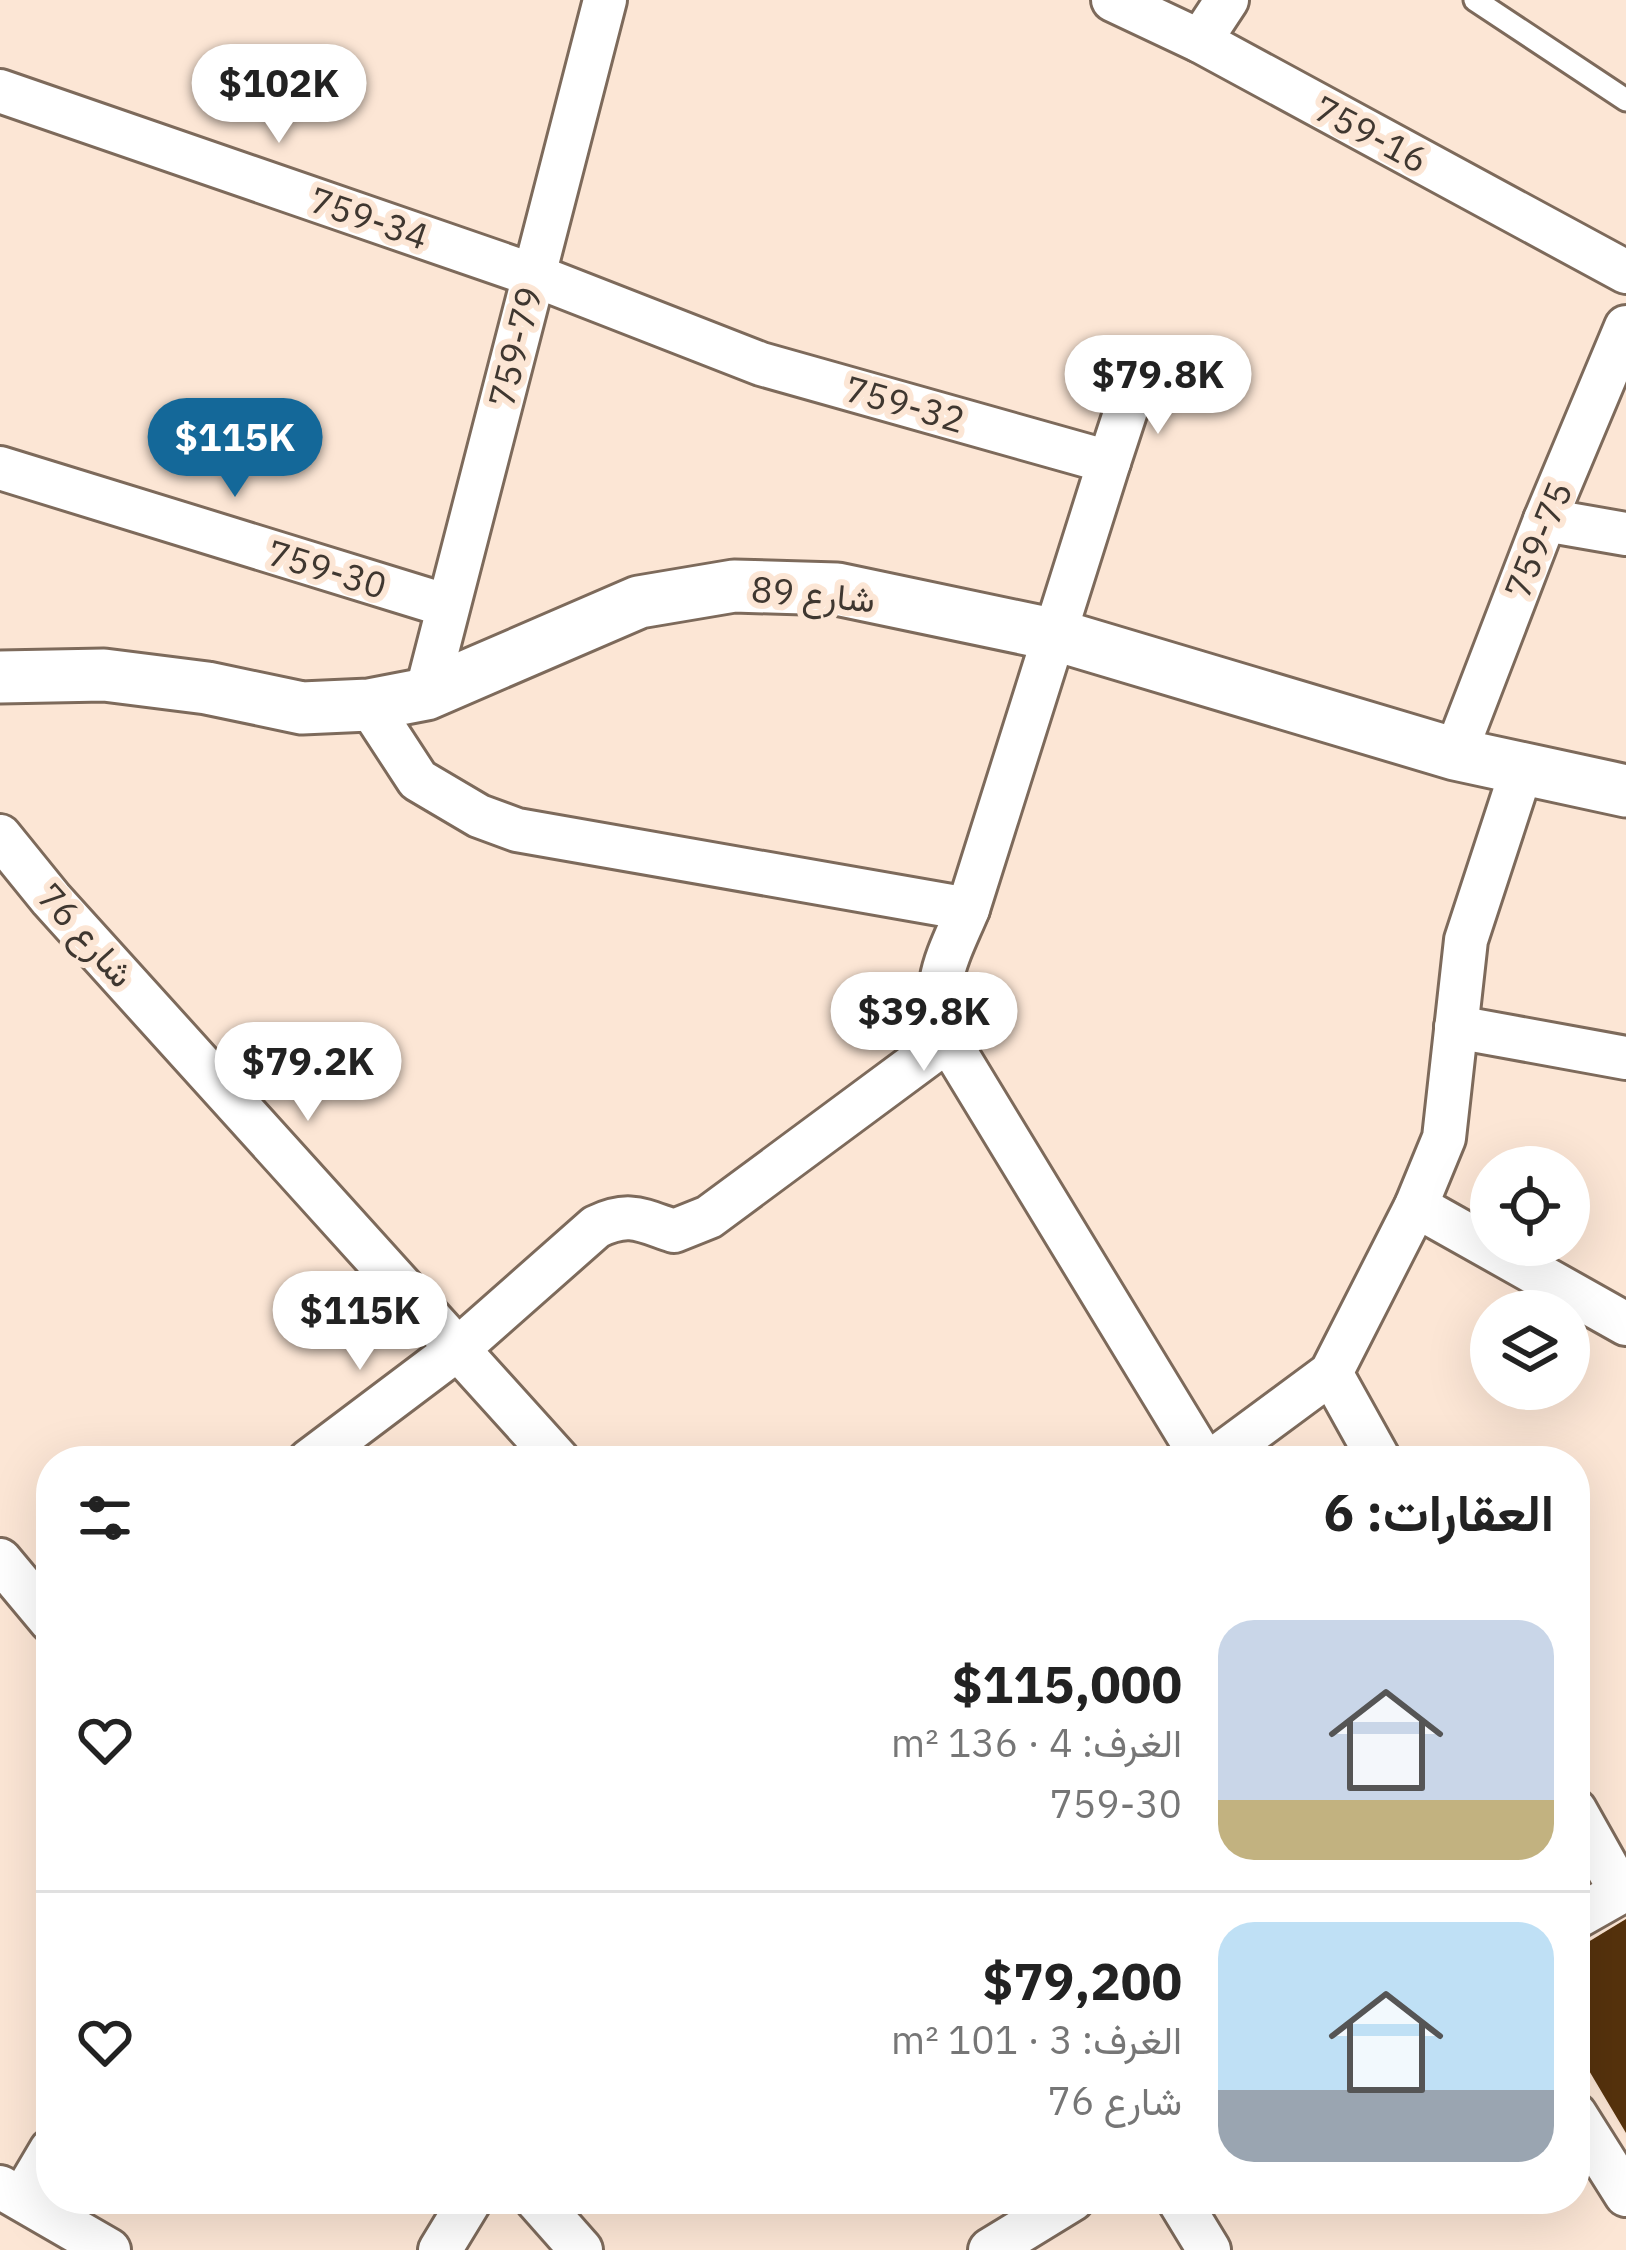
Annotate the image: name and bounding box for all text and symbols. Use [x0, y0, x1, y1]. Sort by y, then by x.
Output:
pin: $102K [195, 44, 363, 146]
text: $102K [219, 57, 339, 108]
street label: 759-16 [1306, 84, 1436, 183]
street label: 759-34 [304, 175, 435, 260]
street label: 759-79 [477, 282, 552, 412]
pin: $79.8K [1060, 335, 1256, 437]
text: $79.8K [1092, 348, 1224, 399]
street label: 759-32 [840, 364, 970, 443]
pin: $115K [151, 398, 319, 500]
text: $115K [175, 411, 295, 462]
street label: 759-75 [1493, 474, 1582, 605]
street label: 759-30 [262, 528, 393, 609]
street label: شارع 89 [749, 565, 877, 624]
street label: شارع 76 [26, 873, 145, 998]
pin: $39.8K [826, 972, 1022, 1074]
text: $39.8K [858, 985, 990, 1036]
pin: $79.2K [210, 1022, 406, 1124]
text: $79.2K [242, 1035, 374, 1086]
map controls [1470, 1146, 1590, 1410]
button: locate [1470, 1146, 1590, 1266]
pin: $115K [276, 1271, 444, 1373]
text: $115K [300, 1284, 420, 1335]
button: layers [1470, 1290, 1590, 1410]
text: العقارات: 6 [1324, 1479, 1554, 1545]
icon: filters [72, 1485, 138, 1551]
text: $115,000 [952, 1651, 1182, 1717]
icon: home [1314, 1668, 1458, 1812]
icon: heart [72, 1707, 138, 1773]
text: الغرف: 4 · 136 m² [891, 1717, 1182, 1768]
text: 759-30 [1049, 1778, 1182, 1829]
text: $79,200 [983, 1948, 1182, 2014]
icon: home [1314, 1970, 1458, 2114]
icon: heart [72, 2009, 138, 2075]
text: الغرف: 3 · 101 m² [891, 2014, 1182, 2065]
text: شارع 76 [1048, 2075, 1182, 2126]

